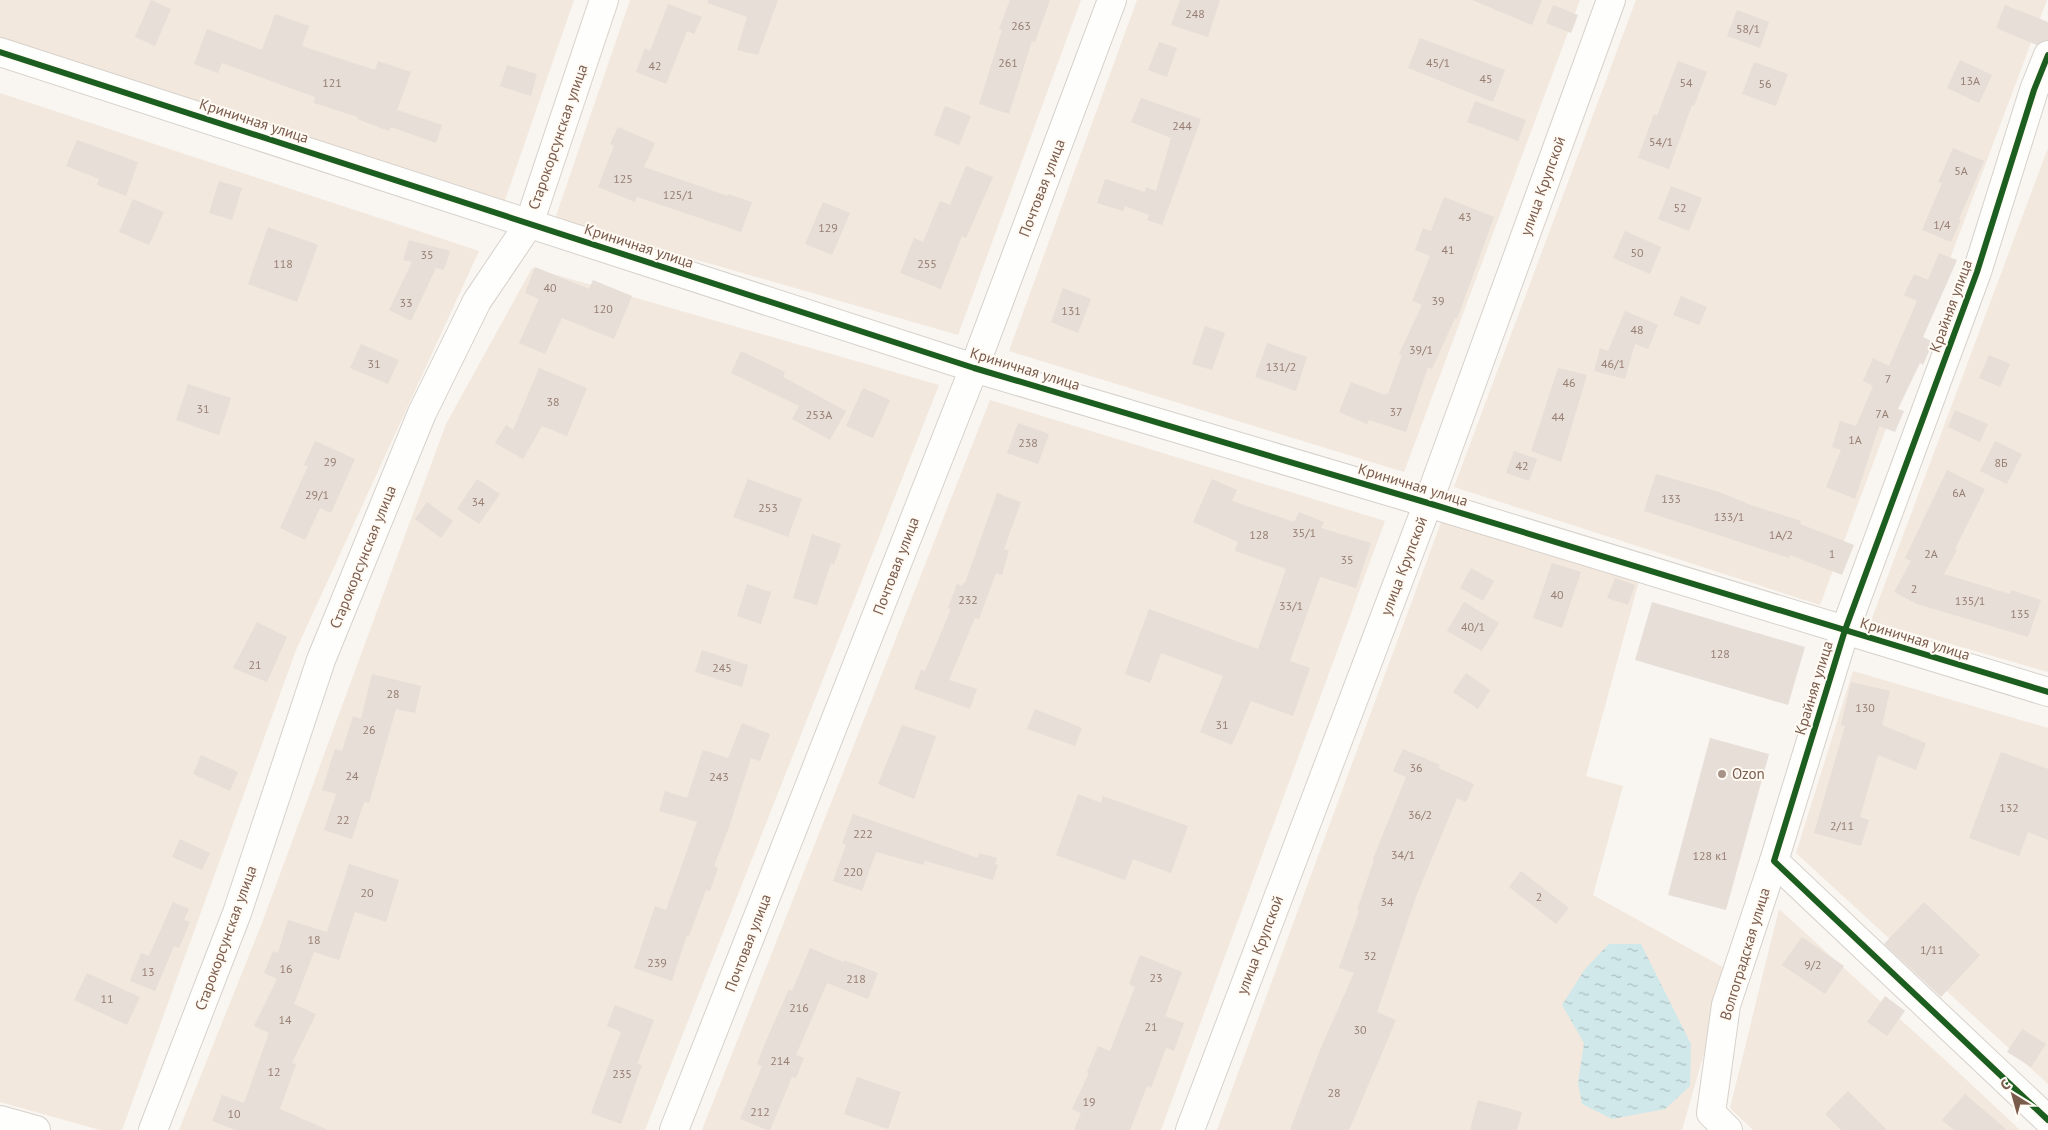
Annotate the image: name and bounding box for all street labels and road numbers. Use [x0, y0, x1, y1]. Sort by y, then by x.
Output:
street label: Старокорсунская улица [524, 62, 591, 212]
street label: Криничная улица [197, 94, 311, 147]
street label: улица Крупской [1516, 134, 1569, 238]
street label: Почтовая улица [1014, 136, 1069, 239]
street label: Криничная улица [582, 219, 696, 272]
street label: Крайняя улица [1925, 257, 1976, 355]
street label: Криничная улица [968, 343, 1082, 394]
street label: Криничная улица [1356, 459, 1470, 510]
street label: Старокорсунская улица [325, 482, 400, 631]
street label: Почтовая улица [868, 514, 923, 617]
street label: улица Крупской [1376, 514, 1431, 618]
street label: Криничная улица [1858, 613, 1972, 664]
street label: Крайняя улица [1790, 638, 1837, 737]
street label: Старокорсунская улица [190, 863, 261, 1013]
street label: Волгоградская улица [1715, 885, 1774, 1022]
street label: Почтовая улица [720, 891, 775, 994]
street label: улица Крупской [1232, 893, 1287, 997]

